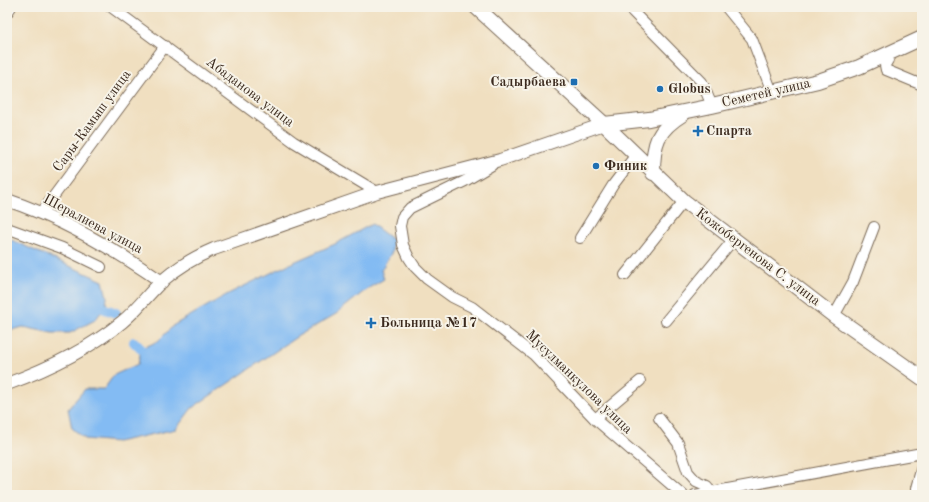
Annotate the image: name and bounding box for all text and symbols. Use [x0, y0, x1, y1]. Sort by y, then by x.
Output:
street label: Абаданова улица [203, 54, 297, 130]
street label: Сары-Камыш улица [50, 67, 134, 174]
place label: Садырбаева [490, 75, 566, 89]
street label: Семетей улица [720, 76, 812, 110]
marker: Садырбаева [569, 77, 579, 87]
place label: Globus [668, 82, 711, 96]
marker: Globus [655, 84, 665, 94]
place label: Спарта [706, 124, 752, 138]
marker: Спарта [693, 126, 703, 136]
place label: Финик [604, 159, 648, 173]
marker: Финик [591, 161, 601, 171]
street label: Шералиева улица [41, 192, 145, 256]
street label: Кожобергенова С. улица [693, 206, 823, 308]
place label: Больница №17 [380, 316, 477, 330]
marker: Больница №17 [365, 317, 377, 329]
street label: Мусулманкулова улица [523, 328, 635, 436]

